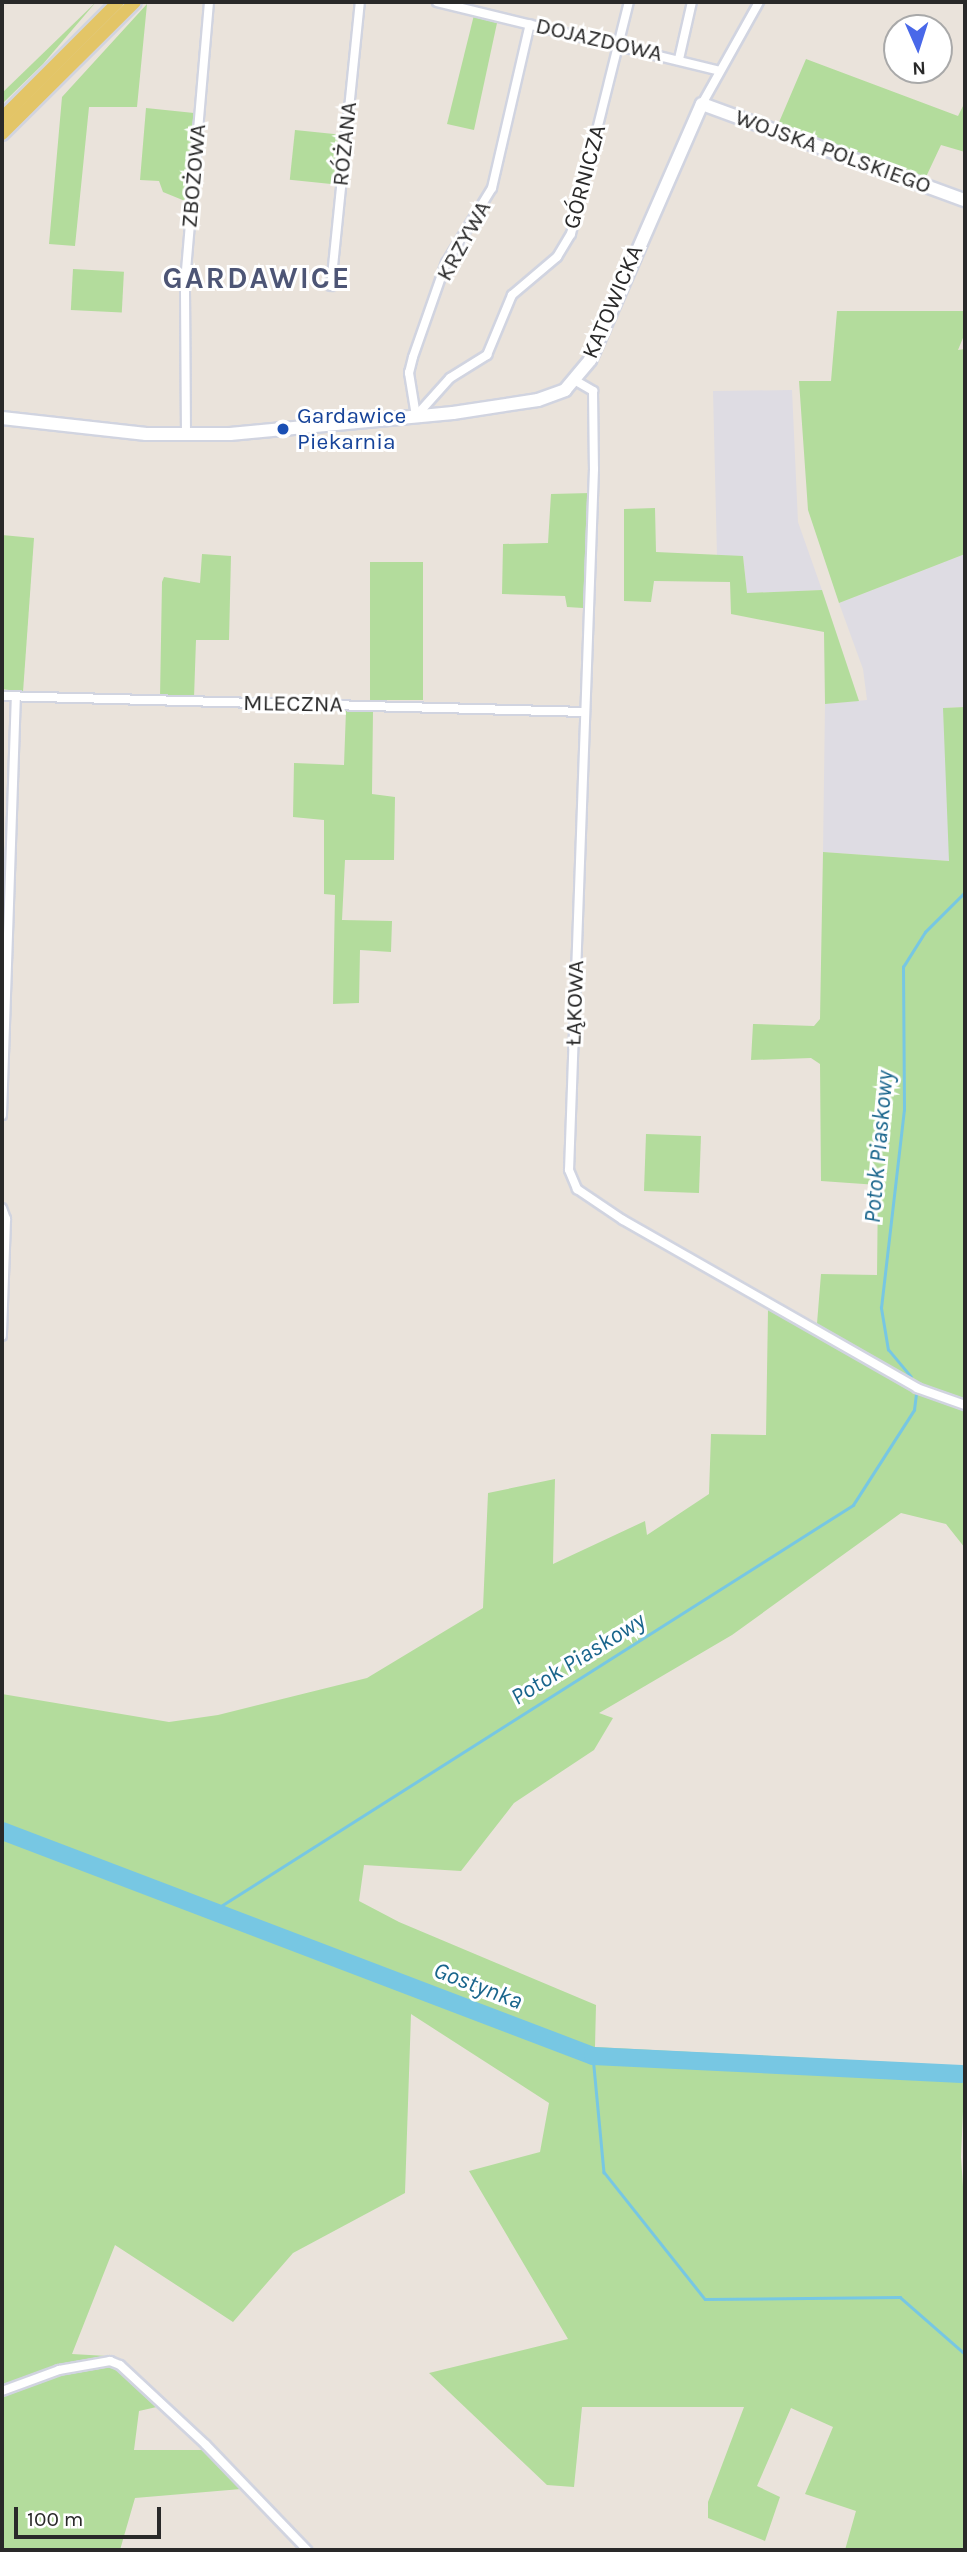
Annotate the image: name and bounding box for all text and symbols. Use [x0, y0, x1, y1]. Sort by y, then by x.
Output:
street label: DOJAZDOWA [533, 12, 665, 68]
north arrow [883, 14, 953, 84]
text: N [912, 57, 926, 79]
street label: RÓŻANA [327, 100, 363, 188]
street label: WOJSKA POLSKIEGO [731, 104, 935, 200]
street label: GÓRNICZA [558, 122, 612, 232]
street label: ZBOŻOWA [176, 123, 212, 229]
street label: KRZYWA [431, 196, 497, 286]
street label: KATOWICKA [577, 241, 649, 363]
district label: GARDAWICE [164, 260, 350, 296]
place label: Gardawice Piekarnia [297, 402, 406, 456]
marker: Gardawice Piekarnia [275, 421, 291, 437]
street label: MLECZNA [243, 689, 343, 719]
street label: ŁĄKOWA [560, 960, 590, 1046]
water label: Potok Piaskowy [858, 1070, 900, 1224]
water label: Potok Piaskowy [506, 1606, 650, 1712]
water label: Gostynka [429, 1956, 527, 2016]
scale bar [18, 2492, 164, 2536]
text: 100 m [27, 2507, 84, 2531]

